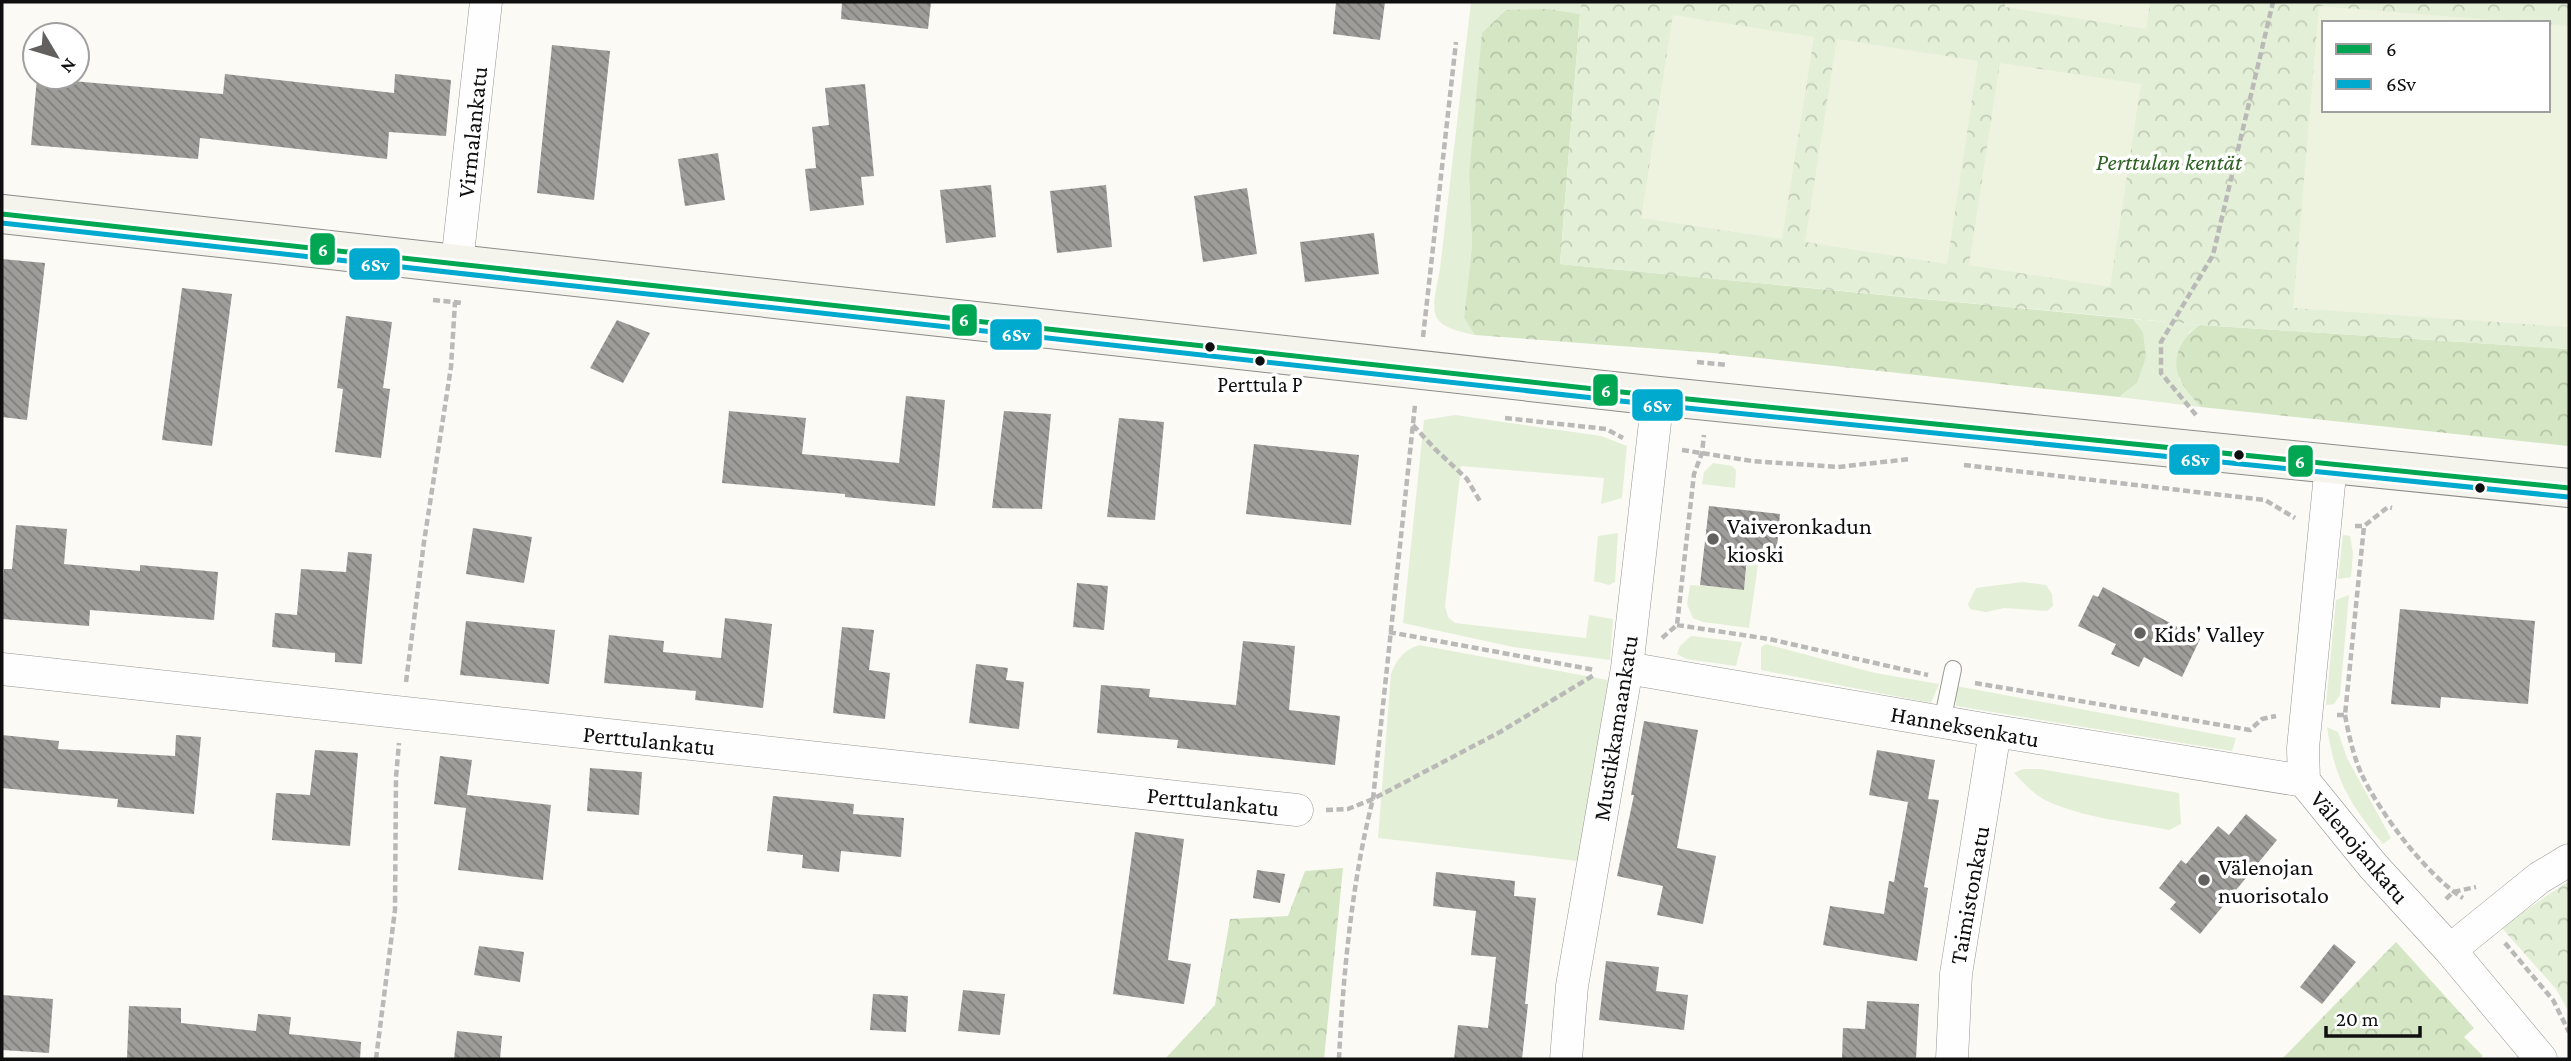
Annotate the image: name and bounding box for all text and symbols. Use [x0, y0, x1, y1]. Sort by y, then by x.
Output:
north arrow [21, 21, 91, 91]
legend [2322, 21, 2550, 112]
text: 6 [2386, 37, 2397, 61]
text: N [57, 55, 81, 78]
street label: Virmalankatu [452, 65, 492, 199]
text: 6Sv [2386, 72, 2416, 96]
park label: Perttulan kentät [2096, 148, 2243, 175]
line badge: 6 [309, 232, 336, 266]
text: 6 [318, 239, 328, 260]
line badge: 6Sv [348, 247, 401, 281]
text: 6Sv [361, 254, 390, 275]
line badge: 6 [951, 303, 978, 337]
text: 6 [959, 309, 969, 330]
line badge: 6Sv [989, 318, 1043, 351]
text: 6Sv [1002, 324, 1031, 345]
unlabelled marker [1203, 340, 1217, 354]
marker: Perttula P [1253, 354, 1267, 368]
place label: Perttula P [1217, 372, 1303, 397]
line badge: 6 [1592, 373, 1619, 407]
text: 6 [1601, 380, 1611, 401]
line badge: 6Sv [1631, 388, 1684, 422]
text: 6Sv [1643, 395, 1672, 416]
line badge: 6Sv [2168, 443, 2221, 476]
line badge: 6 [2287, 444, 2314, 478]
unlabelled marker [2232, 448, 2246, 462]
text: 6Sv [2181, 449, 2210, 470]
text: 6 [2295, 451, 2305, 472]
unlabelled marker [2473, 481, 2487, 495]
place label: Vaiveronkadun kioski [1727, 512, 1872, 567]
marker: Vaiveronkadun kioski [1705, 531, 1721, 547]
place label: Kids' Valley [2154, 620, 2265, 647]
marker: Kids' Valley [2132, 625, 2148, 641]
street label: Mustikkamaankatu [1587, 633, 1643, 823]
street label: Hanneksenkatu [1889, 700, 2042, 752]
street label: Perttulankatu [582, 720, 717, 760]
street label: Perttulankatu [1146, 781, 1281, 821]
street label: Välenojankatu [2305, 785, 2415, 909]
street label: Taimistonkatu [1944, 823, 1995, 966]
place label: Välenojan nuorisotalo [2218, 853, 2329, 908]
marker: Välenojan nuorisotalo [2196, 872, 2212, 888]
scale bar [2326, 995, 2420, 1038]
text: 20 m [2336, 1007, 2379, 1031]

